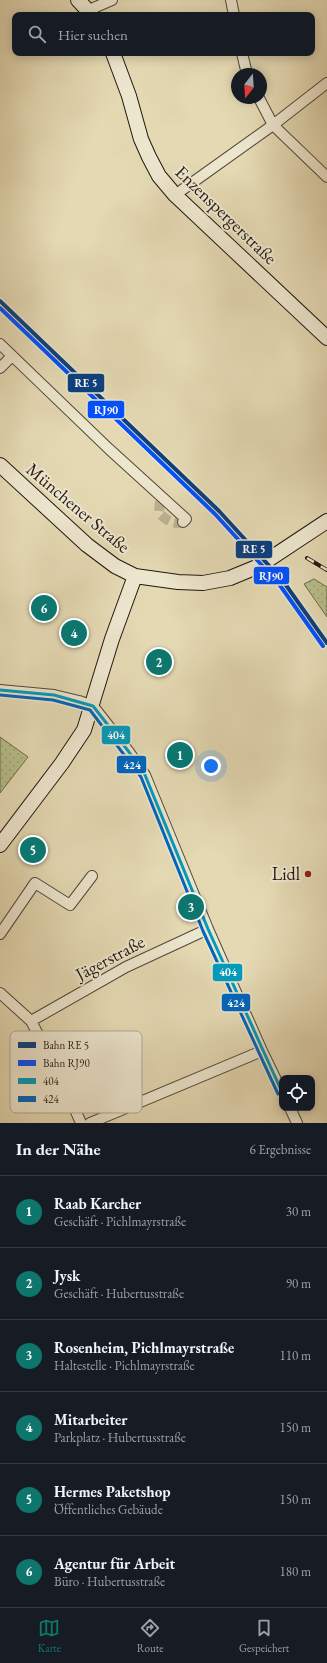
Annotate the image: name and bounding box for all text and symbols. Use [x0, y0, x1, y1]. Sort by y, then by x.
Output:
search box [12, 12, 315, 56]
icon: search [26, 23, 48, 45]
text: Hier suchen [58, 25, 128, 44]
north arrow [231, 68, 267, 104]
street label: Enzenspergerstraße [171, 160, 282, 269]
line badge: RE 5 [67, 373, 105, 393]
text: RE 5 [74, 376, 98, 390]
line badge: RJ90 [87, 400, 125, 419]
text: RJ90 [94, 403, 118, 417]
street label: Münchener Straße [22, 458, 135, 558]
line badge: RE 5 [235, 540, 273, 559]
text: RE 5 [242, 542, 266, 556]
line badge: RJ90 [253, 566, 290, 585]
text: RJ90 [259, 569, 283, 583]
pin: 6 [31, 593, 57, 623]
pin: 4 [61, 618, 87, 648]
pin: 2 [146, 647, 172, 677]
line badge: 404 [101, 725, 131, 745]
text: 404 [107, 728, 125, 742]
pin: 1 [167, 740, 193, 770]
line badge: 424 [116, 755, 147, 774]
your location [201, 756, 221, 776]
text: 424 [123, 758, 141, 772]
pin: 5 [20, 835, 46, 865]
place label: Lidl [272, 862, 300, 885]
marker: Lidl [303, 869, 313, 879]
pin: 3 [178, 892, 204, 922]
street label: Jägerstraße [70, 930, 148, 986]
line badge: 404 [212, 963, 243, 982]
text: 404 [219, 965, 237, 979]
line badge: 424 [221, 993, 251, 1012]
text: 424 [227, 996, 245, 1010]
legend [10, 1031, 142, 1113]
text: Bahn RE 5 [43, 1038, 89, 1052]
text: Bahn RJ90 [43, 1056, 90, 1070]
text: 404 [43, 1074, 60, 1088]
map controls [279, 1075, 315, 1111]
button: locate [279, 1075, 315, 1111]
text: 424 [43, 1092, 60, 1106]
text: In der Nähe [16, 1138, 101, 1160]
text: 6 Ergebnisse [250, 1141, 311, 1158]
text: Raab Karcher [54, 1194, 141, 1213]
text: 1 [26, 1203, 32, 1220]
text: 30 m [286, 1203, 311, 1220]
text: Geschäft · Pichlmayrstraße [54, 1213, 186, 1230]
text: Jysk [54, 1266, 80, 1285]
text: 2 [26, 1275, 32, 1292]
text: 90 m [286, 1275, 311, 1292]
text: Geschäft · Hubertusstraße [54, 1285, 184, 1302]
text: Rosenheim, Pichlmayrstraße [54, 1338, 234, 1357]
text: 3 [26, 1347, 32, 1364]
text: 110 m [280, 1347, 311, 1364]
text: Haltestelle · Pichlmayrstraße [54, 1357, 195, 1374]
text: Mitarbeiter [54, 1410, 128, 1429]
text: 4 [26, 1419, 32, 1436]
text: 150 m [280, 1419, 311, 1436]
text: Parkplatz · Hubertusstraße [54, 1429, 186, 1446]
text: Hermes Paketshop [54, 1482, 170, 1501]
text: 5 [26, 1491, 32, 1508]
text: 150 m [280, 1491, 311, 1508]
text: Öffentliches Gebäude [54, 1501, 163, 1518]
text: Agentur für Arbeit [54, 1554, 175, 1573]
text: 6 [26, 1563, 32, 1580]
text: 180 m [280, 1563, 311, 1580]
text: Büro · Hubertusstraße [54, 1573, 165, 1590]
tab: Karte [38, 1617, 61, 1655]
tab: Route [137, 1617, 164, 1655]
tab: Gespeichert [239, 1617, 289, 1655]

